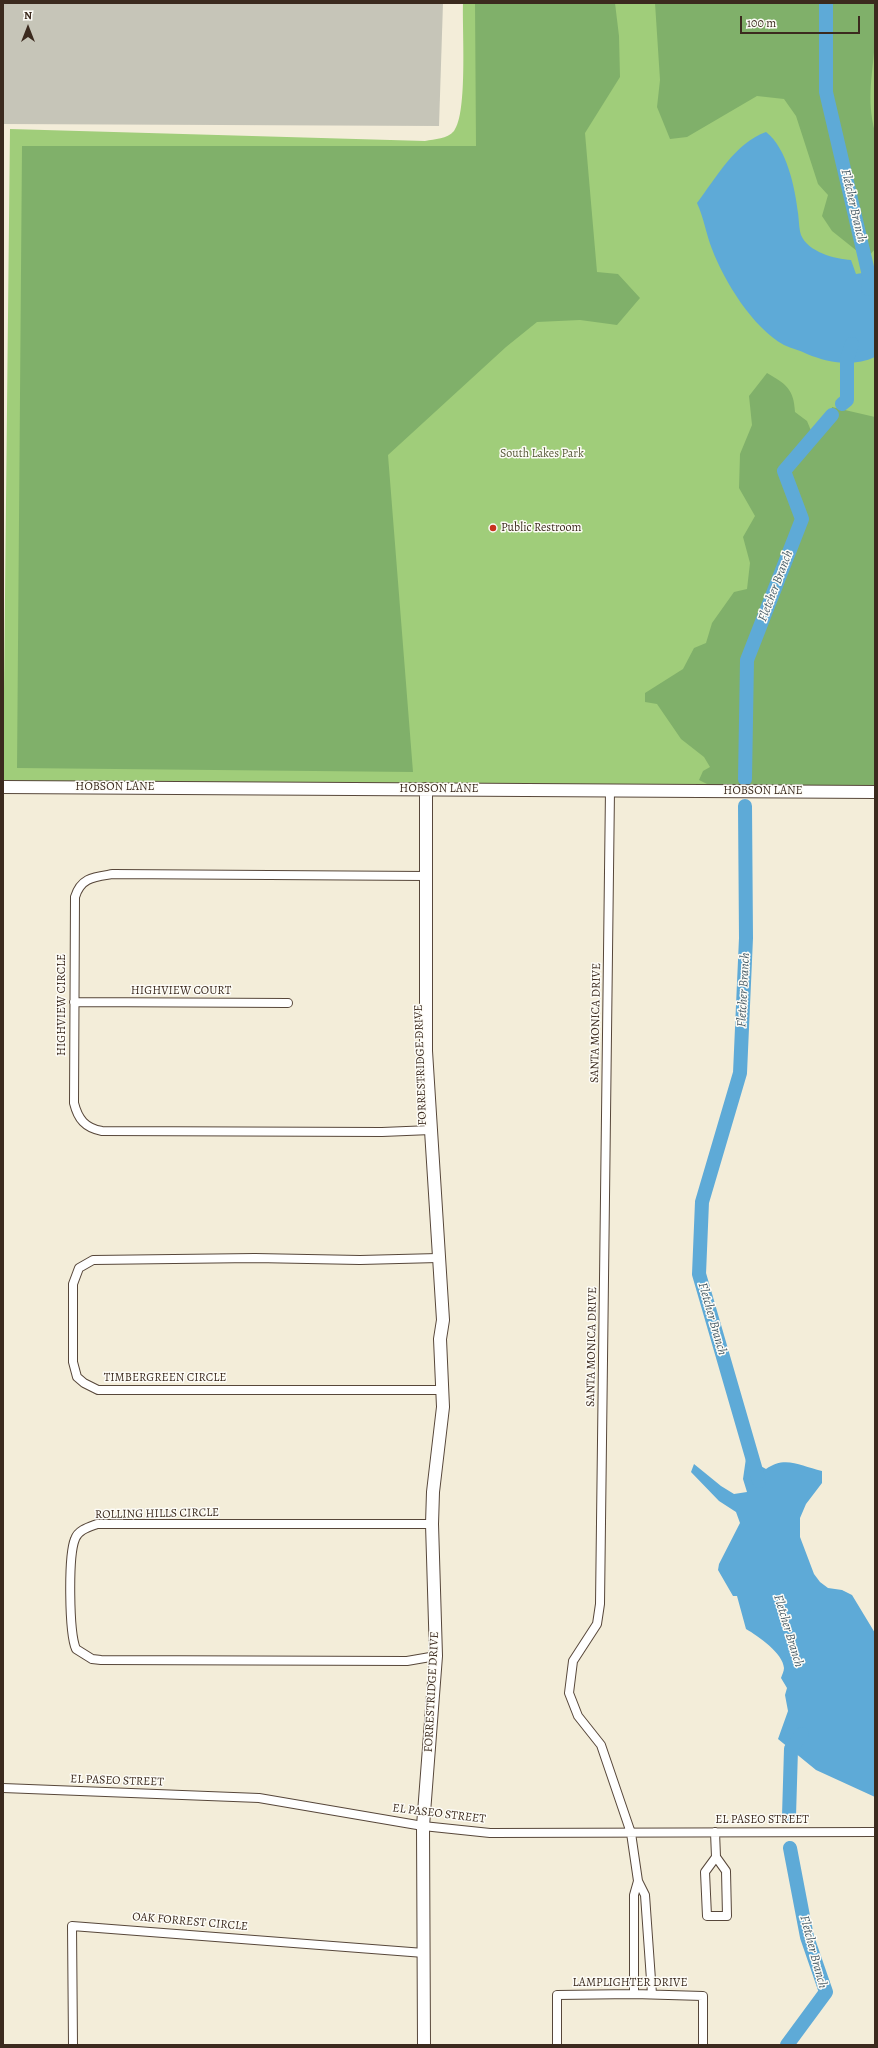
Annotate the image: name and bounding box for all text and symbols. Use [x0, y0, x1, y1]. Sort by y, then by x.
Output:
north arrow [8, 8, 48, 48]
text: N [24, 8, 32, 23]
scale bar [742, 8, 862, 34]
text: 100 m [747, 15, 776, 31]
water label: Fletcher Branch [837, 168, 869, 244]
park label: South Lakes Park [500, 447, 584, 461]
place label: Public Restroom [501, 521, 582, 535]
marker: Public Restroom [488, 523, 498, 533]
water label: Fletcher Branch [755, 548, 797, 624]
street label: HOBSON LANE [75, 780, 155, 794]
street label: HOBSON LANE [399, 782, 479, 796]
street label: HOBSON LANE [723, 784, 803, 798]
water label: Fletcher Branch [734, 952, 754, 1028]
street label: HIGHVIEW CIRCLE [55, 954, 69, 1056]
street label: SANTA MONICA DRIVE [588, 963, 604, 1083]
street label: HIGHVIEW COURT [131, 984, 231, 998]
street label: FORRESTRIDGE DRIVE [412, 1004, 430, 1126]
water label: Fletcher Branch [694, 1281, 730, 1357]
street label: SANTA MONICA DRIVE [584, 1287, 600, 1407]
street label: TIMBERGREEN CIRCLE [104, 1371, 226, 1385]
street label: ROLLING HILLS CIRCLE [95, 1506, 219, 1522]
water label: Fletcher Branch [770, 1593, 806, 1669]
street label: FORRESTRIDGE DRIVE [422, 1631, 442, 1753]
street label: EL PASEO STREET [70, 1772, 164, 1790]
street label: EL PASEO STREET [392, 1801, 486, 1827]
street label: EL PASEO STREET [715, 1813, 809, 1827]
street label: OAK FORREST CIRCLE [132, 1910, 248, 1934]
water label: Fletcher Branch [796, 1914, 830, 1990]
street label: LAMPLIGHTER DRIVE [572, 1976, 688, 1990]

